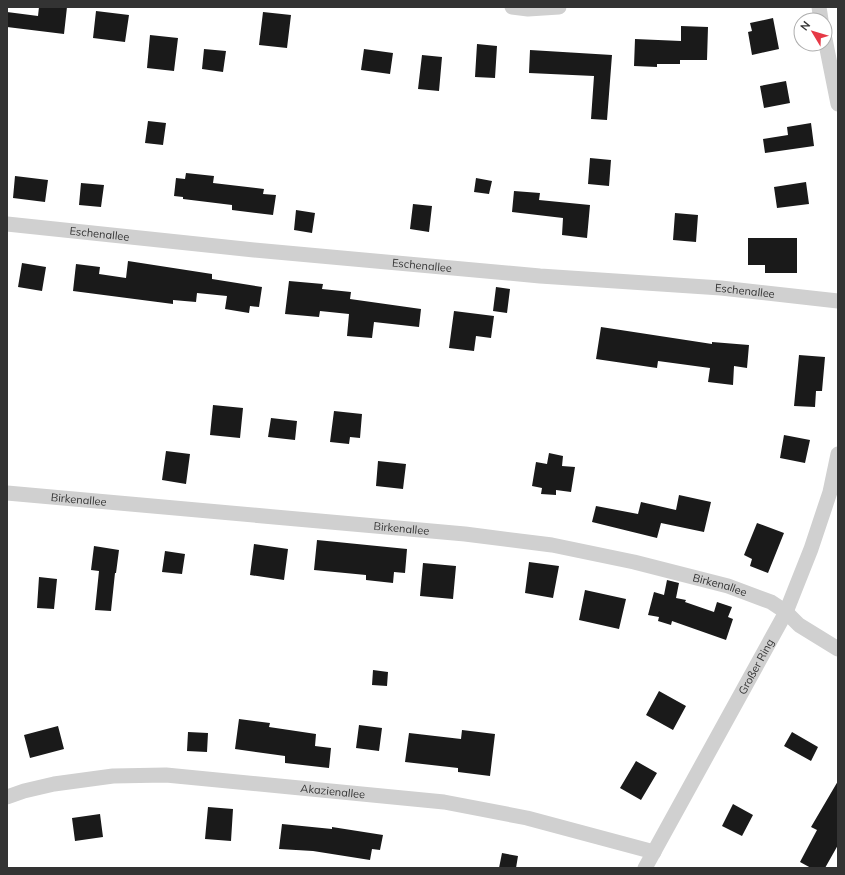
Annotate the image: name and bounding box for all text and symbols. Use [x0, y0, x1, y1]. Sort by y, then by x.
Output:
north arrow [793, 12, 833, 52]
text: N [797, 18, 813, 33]
street label: Eschenallee [69, 224, 130, 244]
street label: Eschenallee [391, 256, 452, 275]
street label: Eschenallee [715, 281, 776, 301]
street label: Birkenallee [50, 490, 107, 509]
street label: Birkenallee [373, 519, 430, 538]
street label: Birkenallee [691, 570, 749, 599]
street label: Großer Ring [735, 636, 777, 697]
street label: Akazienallee [300, 781, 366, 801]

